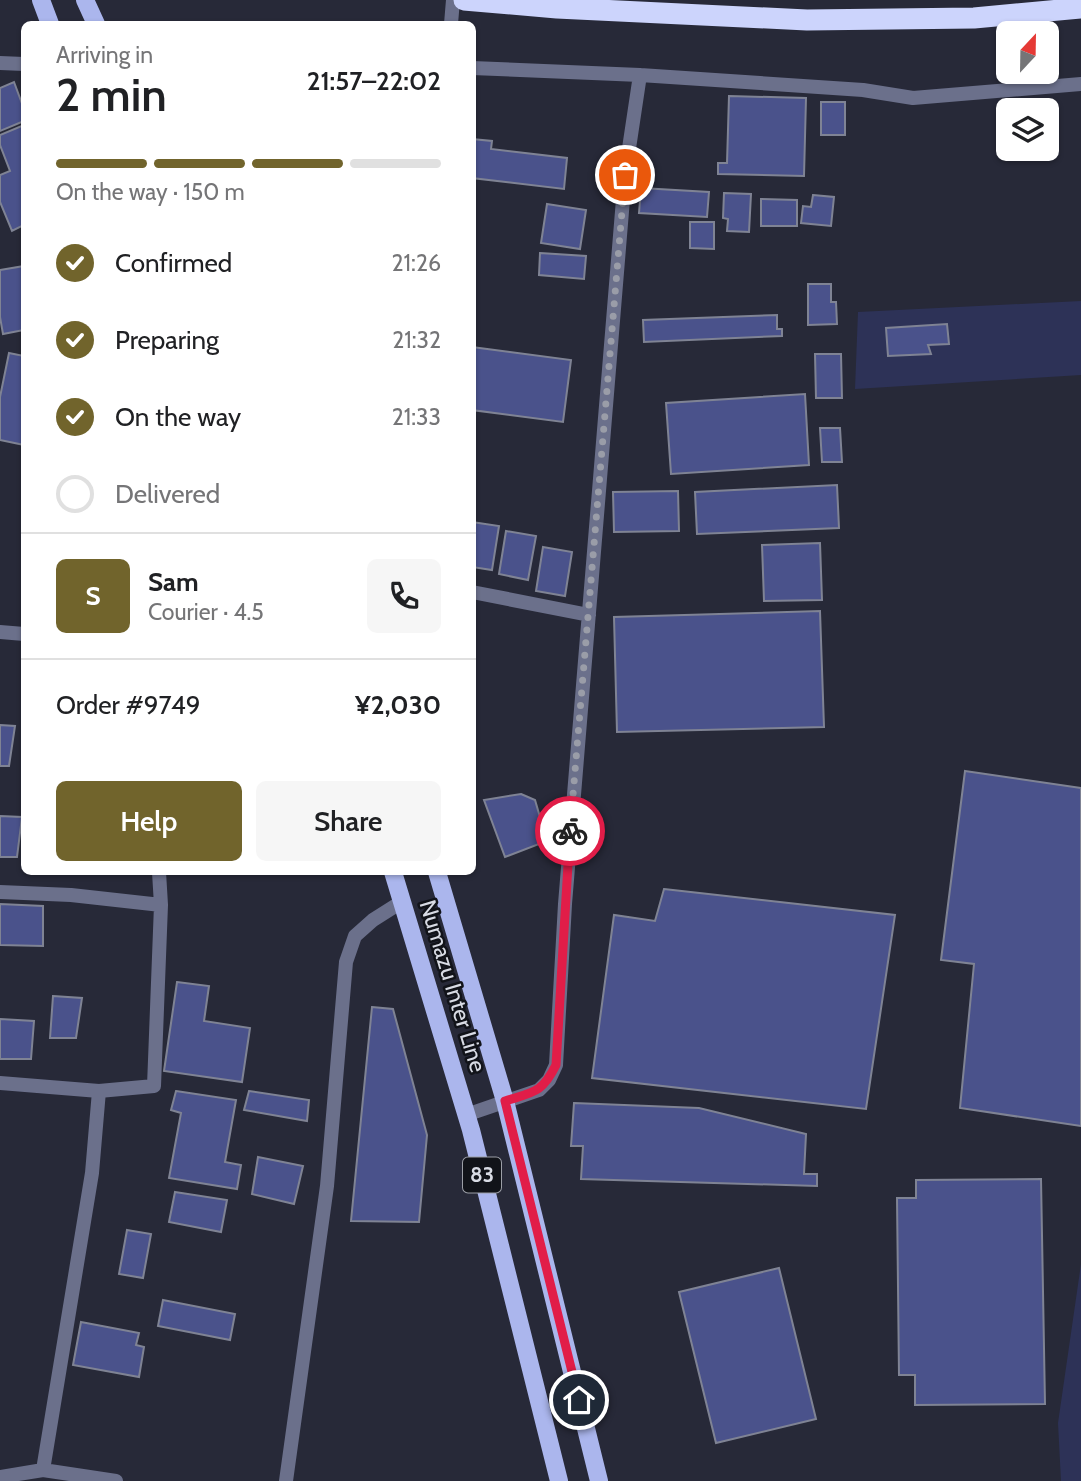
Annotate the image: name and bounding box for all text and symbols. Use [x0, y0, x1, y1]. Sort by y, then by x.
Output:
north arrow [996, 21, 1059, 84]
map controls [996, 21, 1059, 161]
text: Arriving in [56, 41, 153, 69]
text: 21:57–22:02 [307, 65, 441, 97]
text: 2 min [56, 67, 167, 123]
button: layers [996, 98, 1059, 161]
pin [595, 145, 655, 205]
icon: bag [606, 156, 644, 194]
text: On the way · 150 m [56, 178, 245, 206]
icon: check [56, 244, 94, 282]
text: Confirmed [115, 247, 232, 279]
text: 21:26 [392, 249, 441, 277]
icon: check [56, 321, 94, 359]
text: Preparing [115, 324, 219, 356]
text: 21:32 [392, 326, 441, 354]
icon: check [56, 398, 94, 436]
text: On the way [115, 401, 241, 433]
text: 21:33 [392, 403, 441, 431]
text: Delivered [115, 478, 220, 510]
button: phone [367, 559, 441, 633]
text: Sam [148, 566, 199, 598]
text: S [85, 580, 101, 612]
text: Courier · 4.5 [148, 598, 264, 626]
text: Order #9749 [56, 689, 201, 721]
text: ¥2,030 [355, 689, 441, 721]
button: Help [56, 781, 242, 861]
button: Share [256, 781, 441, 861]
courier [535, 796, 605, 866]
icon: bike [551, 812, 589, 850]
street label: Numazu Inter Line [414, 897, 493, 1076]
road number: 83 [463, 1158, 501, 1192]
pin [549, 1370, 609, 1430]
icon: home [560, 1381, 598, 1419]

